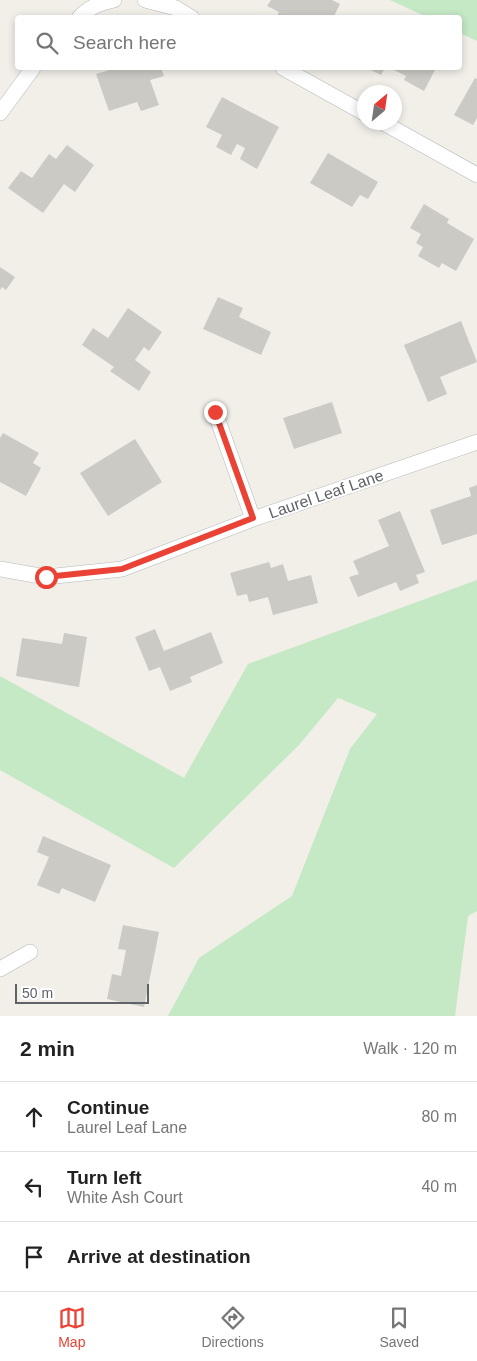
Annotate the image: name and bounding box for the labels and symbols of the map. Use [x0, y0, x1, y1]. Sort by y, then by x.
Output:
north arrow [357, 85, 402, 130]
route end [204, 401, 227, 424]
street label: Laurel Leaf Lane [266, 466, 386, 522]
route start [35, 566, 58, 589]
scale bar [15, 981, 149, 1004]

